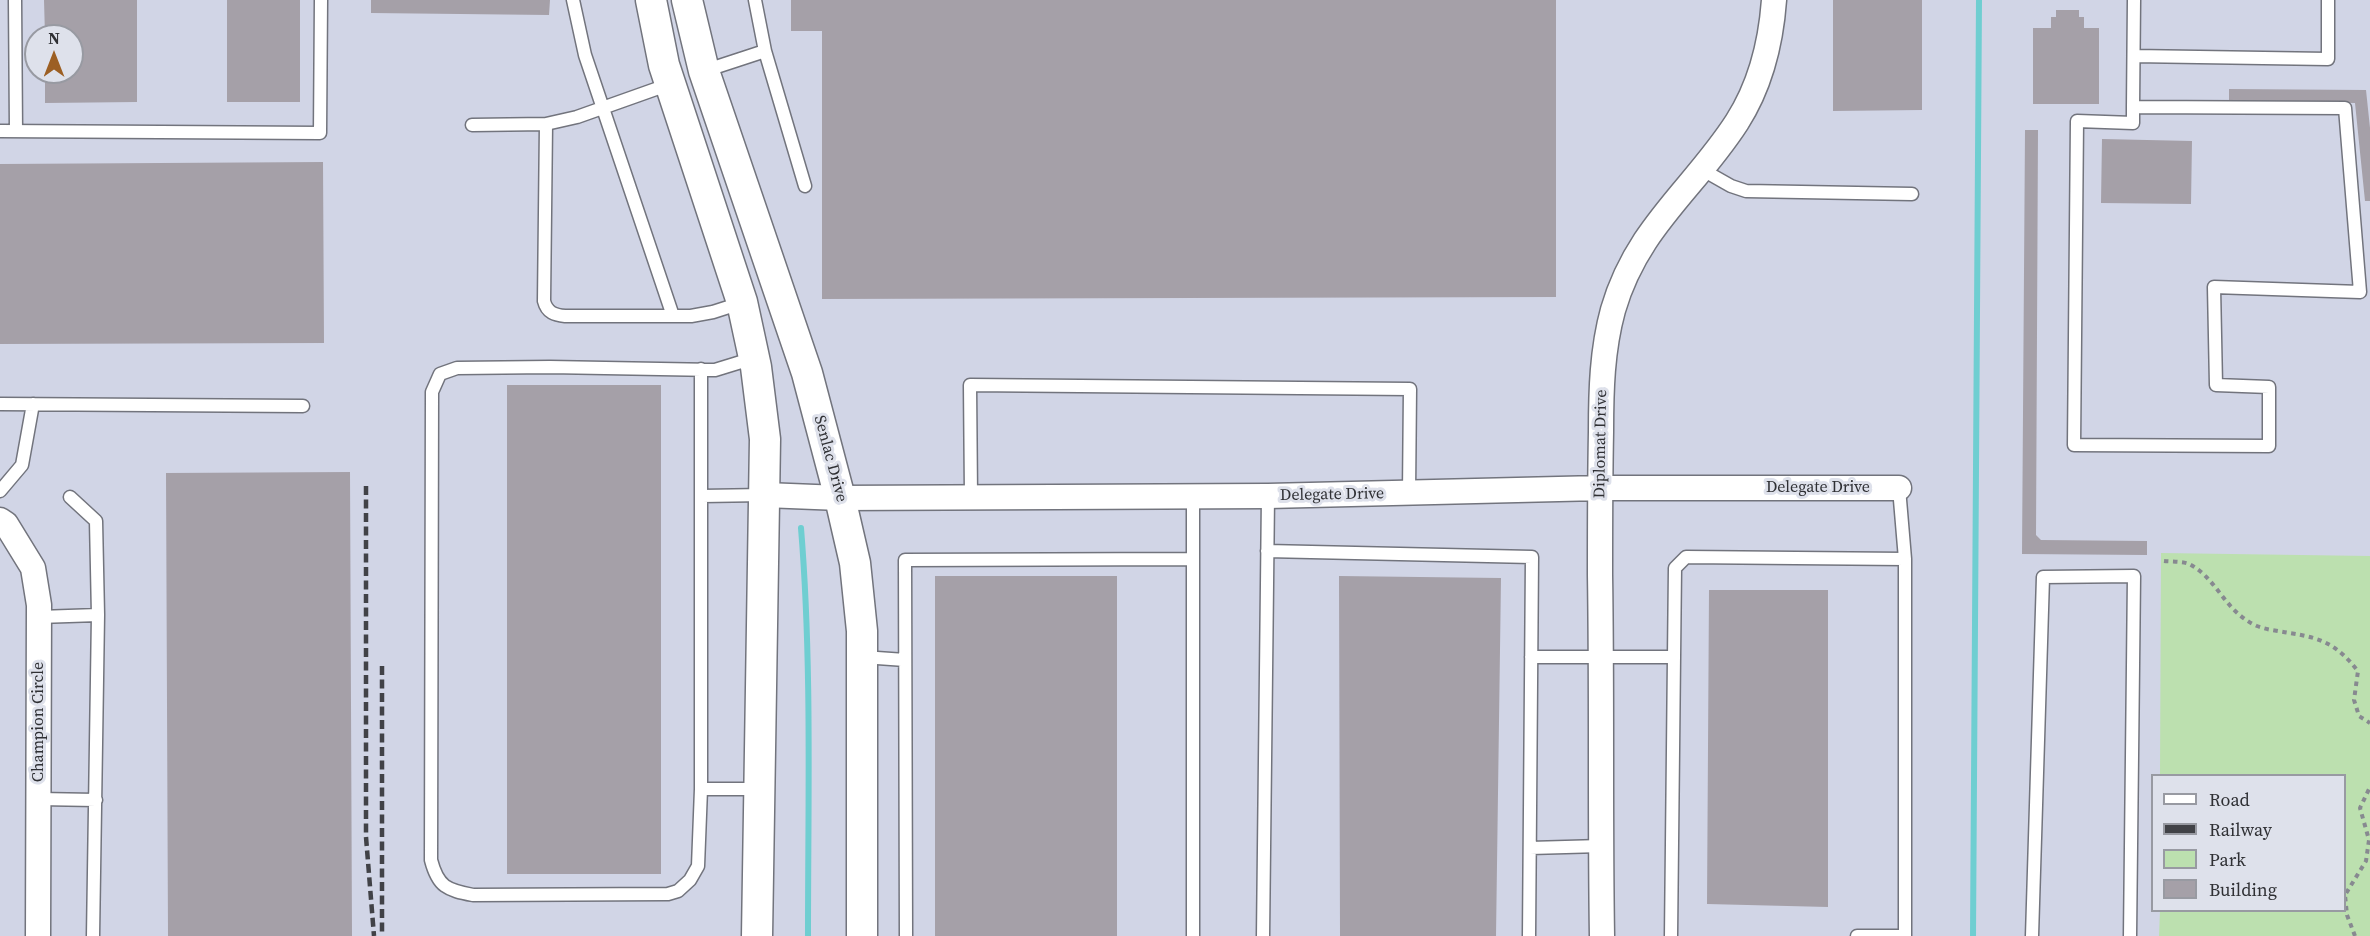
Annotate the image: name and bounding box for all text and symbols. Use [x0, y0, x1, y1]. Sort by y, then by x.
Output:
north arrow [24, 24, 84, 84]
text: N [48, 27, 60, 49]
street label: Diplomat Drive [1590, 389, 1612, 499]
street label: Senlac Drive [809, 414, 851, 504]
street label: Delegate Drive [1766, 478, 1870, 498]
street label: Delegate Drive [1280, 484, 1384, 506]
street label: Champion Circle [29, 662, 49, 782]
legend [2151, 774, 2346, 912]
text: Road [2209, 787, 2250, 812]
text: Railway [2209, 817, 2272, 842]
text: Park [2209, 847, 2246, 872]
text: Building [2209, 877, 2277, 902]

